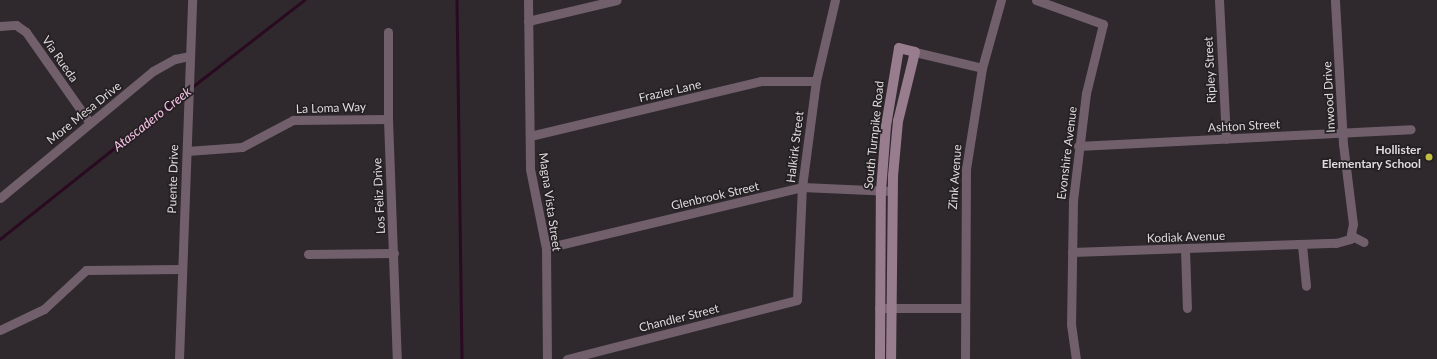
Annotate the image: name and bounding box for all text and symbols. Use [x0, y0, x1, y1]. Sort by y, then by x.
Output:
street label: Via Rueda [39, 33, 81, 85]
street label: Ripley Street [1201, 36, 1219, 104]
street label: Inwood Drive [1320, 61, 1338, 133]
street label: Frazier Lane [637, 77, 703, 105]
street label: More Mesa Drive [44, 79, 124, 147]
street label: South Turnpike Road [861, 80, 887, 190]
water label: Atascadero Creek [110, 84, 194, 154]
street label: La Loma Way [296, 100, 366, 116]
street label: Evonshire Avenue [1054, 105, 1080, 201]
street label: Halkirk Street [783, 110, 807, 184]
street label: Ashton Street [1207, 117, 1281, 135]
place label: Hollister Elementary School [1321, 143, 1421, 171]
street label: Puente Drive [165, 144, 181, 214]
street label: Zink Avenue [946, 144, 964, 210]
street label: Magna Vista Street [536, 151, 564, 253]
marker: Hollister Elementary School [1424, 152, 1434, 162]
street label: Los Feliz Drive [370, 158, 388, 234]
street label: Glenbrook Street [670, 179, 760, 213]
street label: Kodiak Avenue [1146, 228, 1226, 246]
street label: Chandler Street [637, 301, 721, 335]

